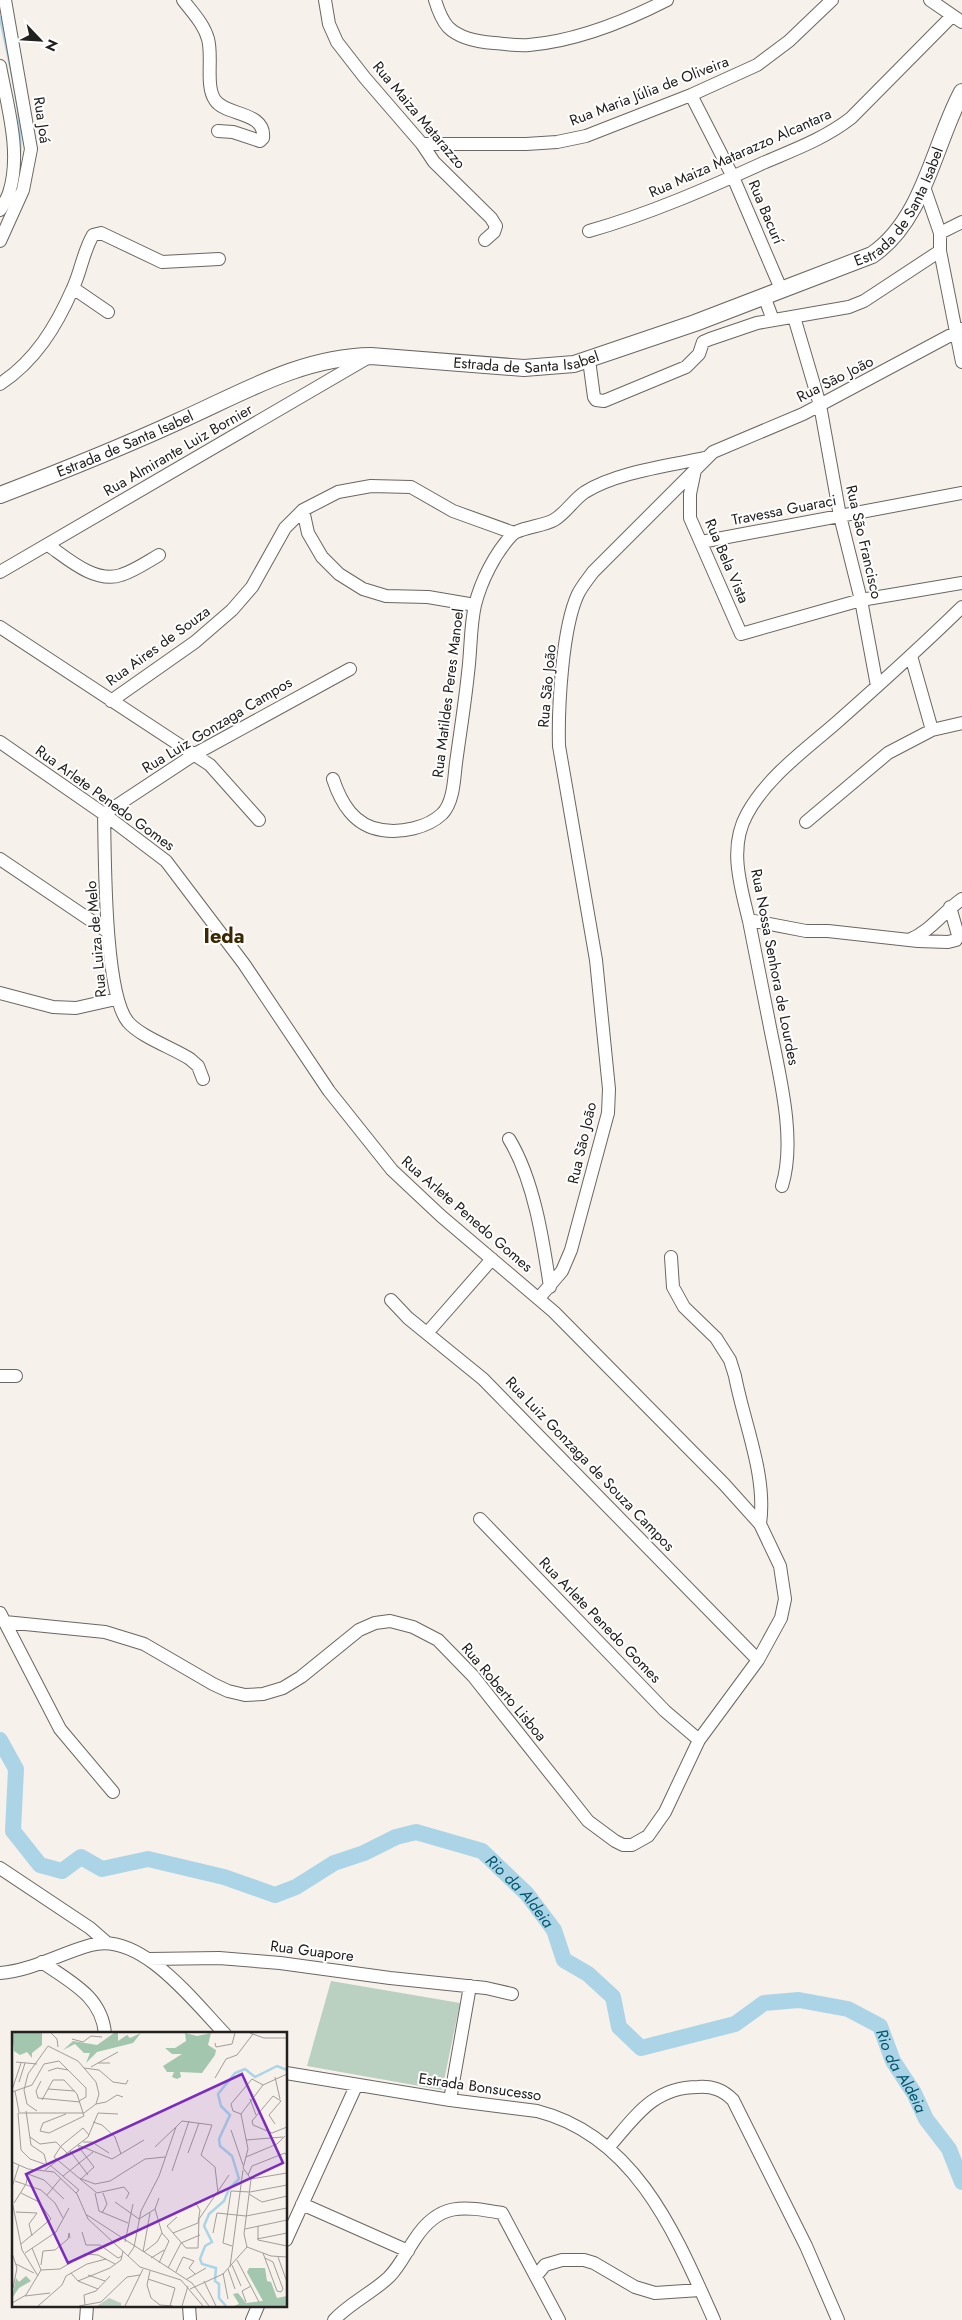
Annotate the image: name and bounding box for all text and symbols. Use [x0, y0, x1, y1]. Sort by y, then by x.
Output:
north arrow [15, 15, 65, 65]
text: N [40, 36, 63, 55]
street label: Rua Maria Júlia de Oliveira [566, 50, 732, 132]
street label: Rua Maiza Matarazzo [367, 56, 471, 174]
street label: Rua Joá [28, 95, 56, 145]
street label: Rua Maiza Matarazzo Alcantara [645, 103, 835, 203]
street label: Estrada de Santa Isabel [851, 144, 949, 272]
street label: Rua Bacurí [743, 177, 790, 248]
street label: Estrada de Santa Isabel [452, 345, 602, 379]
street label: Rua São João [793, 350, 877, 408]
street label: Rua Almirante Luiz Bornier [99, 398, 257, 502]
street label: Estrada de Santa Isabel [53, 405, 197, 483]
street label: Rua São Francisco [840, 483, 888, 601]
street label: Travessa Guaraci [730, 489, 838, 531]
street label: Rua Bela Vista [699, 515, 755, 607]
street label: Rua Aires de Souza [101, 601, 215, 691]
street label: Rua Matildes Peres Manoel [427, 607, 469, 779]
street label: Rua São João [532, 643, 562, 729]
street label: Rua Luiz Gonzaga Campos [138, 671, 296, 779]
street label: Rua Arlete Penedo Gomes [31, 740, 179, 856]
street label: Rua Nossa Senhora de Lourdes [745, 867, 805, 1067]
street label: Rua Luiza de Melo [80, 880, 112, 998]
district label: Ieda [204, 922, 244, 951]
street label: Rua São João [562, 1100, 602, 1186]
street label: Rua Arlete Penedo Gomes [397, 1151, 537, 1277]
street label: Rua Luiz Gonzaga de Souza Campos [500, 1372, 680, 1556]
street label: Rua Arlete Penedo Gomes [534, 1552, 666, 1688]
street label: Rua Roberto Lisboa [456, 1638, 552, 1746]
water label: Rio da Aldeia [480, 1849, 559, 1933]
street label: Rua Guapore [269, 1935, 355, 1967]
water label: Rio da Aldeia [870, 2026, 933, 2117]
inset map [12, 2032, 288, 2308]
street label: Estrada Bonsucesso [417, 2067, 543, 2107]

